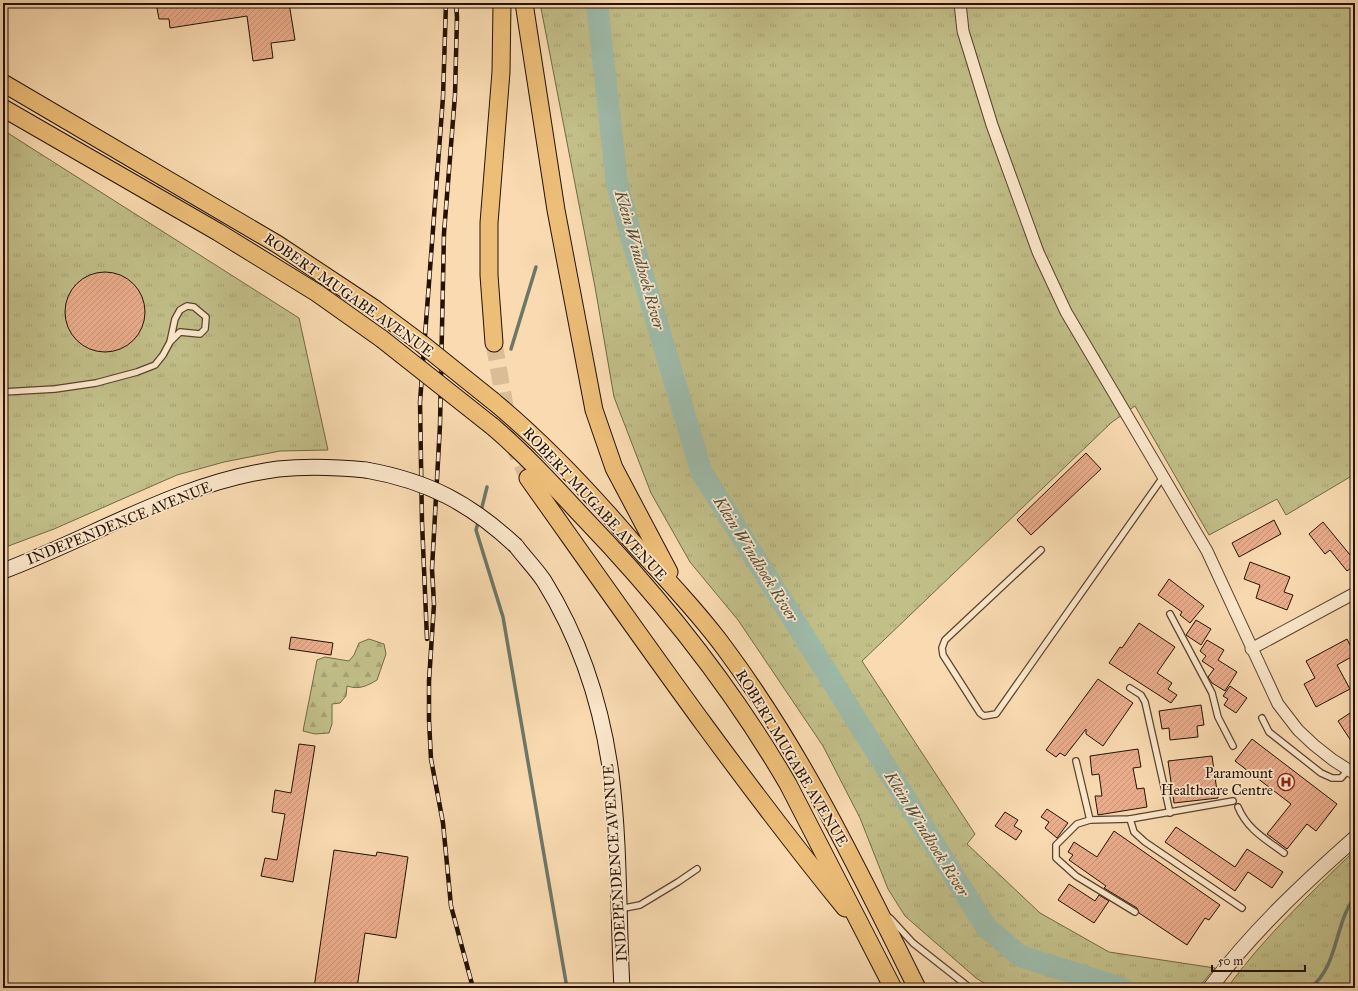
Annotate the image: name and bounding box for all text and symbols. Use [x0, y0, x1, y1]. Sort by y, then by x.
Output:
water label: Klein Windhoek River [611, 187, 669, 333]
street label: ROBERT MUGABE AVENUE [261, 229, 438, 361]
street label: ROBERT MUGABE AVENUE [519, 424, 671, 585]
street label: INDEPENDENCE AVENUE [24, 477, 214, 568]
water label: Klein Windhoek River [709, 492, 803, 626]
street label: ROBERT MUGABE AVENUE [732, 666, 852, 850]
street label: INDEPENDENCE AVENUE [599, 763, 631, 963]
place label: Paramount Healthcare Centre [1161, 764, 1274, 799]
water label: Klein Windhoek River [880, 767, 974, 901]
hospital icon: Paramount Healthcare Centre [1276, 772, 1296, 792]
scale bar [1212, 947, 1305, 973]
text: 50 m [1218, 954, 1243, 968]

